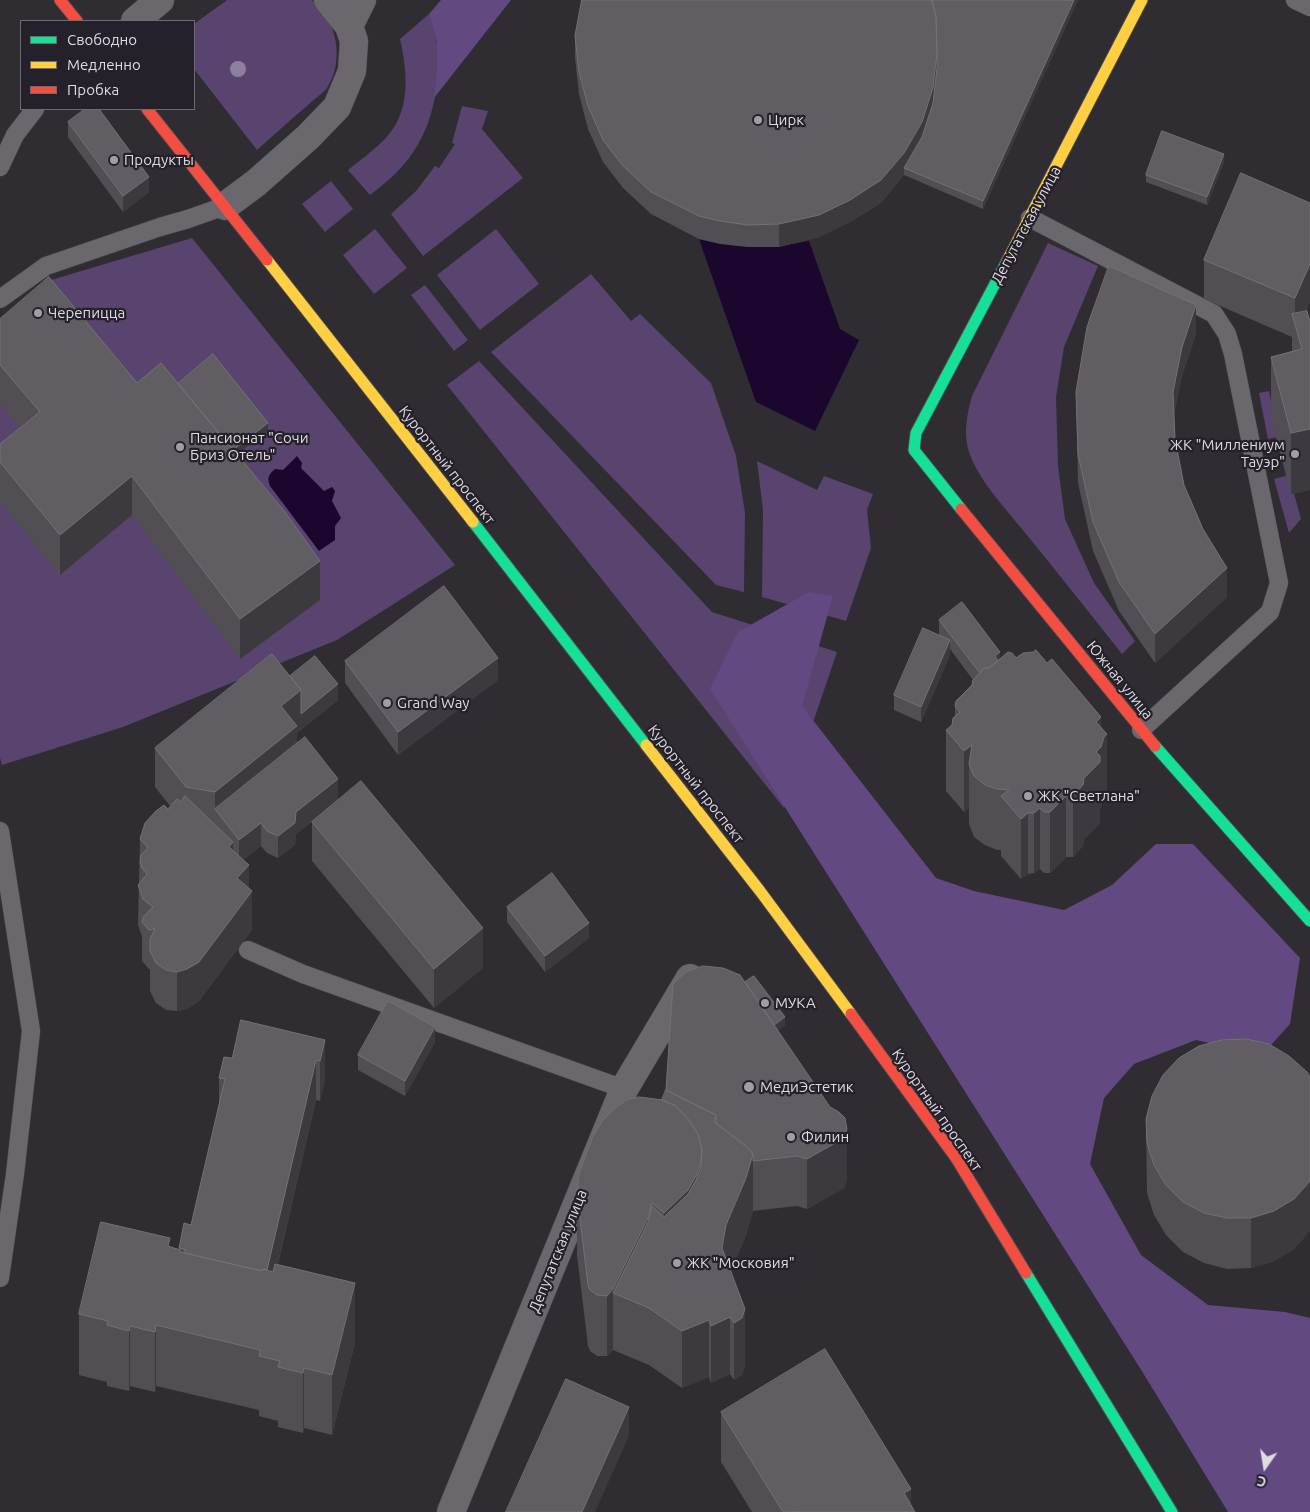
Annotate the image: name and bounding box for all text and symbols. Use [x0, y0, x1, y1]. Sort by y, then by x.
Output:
legend [20, 20, 195, 110]
text: Свободно [67, 31, 137, 48]
text: Медленно [67, 56, 141, 73]
text: Пробка [67, 81, 119, 98]
place label: Цирк [768, 111, 804, 129]
marker: Цирк [752, 114, 764, 126]
place label: Продукты [124, 151, 194, 169]
marker: Продукты [108, 154, 120, 166]
street label: Депутатская улица [987, 163, 1065, 287]
place label: Черепицца [48, 304, 125, 322]
marker: Черепицца [32, 307, 44, 319]
street label: Курортный проспект [395, 402, 499, 528]
place label: Пансионат "Сочи Бриз Отель" [190, 429, 309, 464]
place label: ЖК "Миллениум Тауэр" [1170, 436, 1285, 471]
marker: Пансионат "Сочи Бриз Отель" [174, 441, 186, 453]
marker: ЖК "Миллениум Тауэр" [1289, 448, 1301, 460]
street label: Южная улица [1083, 637, 1157, 723]
place label: Grand Way [397, 694, 470, 712]
marker: Grand Way [381, 697, 393, 709]
street label: Курортный проспект [644, 721, 748, 847]
place label: ЖК "Светлана" [1038, 787, 1140, 805]
marker: ЖК "Светлана" [1022, 790, 1034, 802]
place label: МУКА [775, 994, 816, 1012]
marker: МУКА [759, 997, 771, 1009]
street label: Курортный проспект [888, 1045, 986, 1175]
place label: МедиЭстетик [760, 1078, 854, 1096]
marker: МедиЭстетик [742, 1080, 756, 1094]
place label: Филин [801, 1128, 849, 1146]
marker: Филин [785, 1131, 797, 1143]
street label: Депутатская улица [525, 1187, 591, 1315]
place label: ЖК "Московия" [687, 1254, 795, 1272]
marker: ЖК "Московия" [671, 1257, 683, 1269]
north arrow [1240, 1442, 1290, 1492]
text: С [1255, 1473, 1268, 1490]

